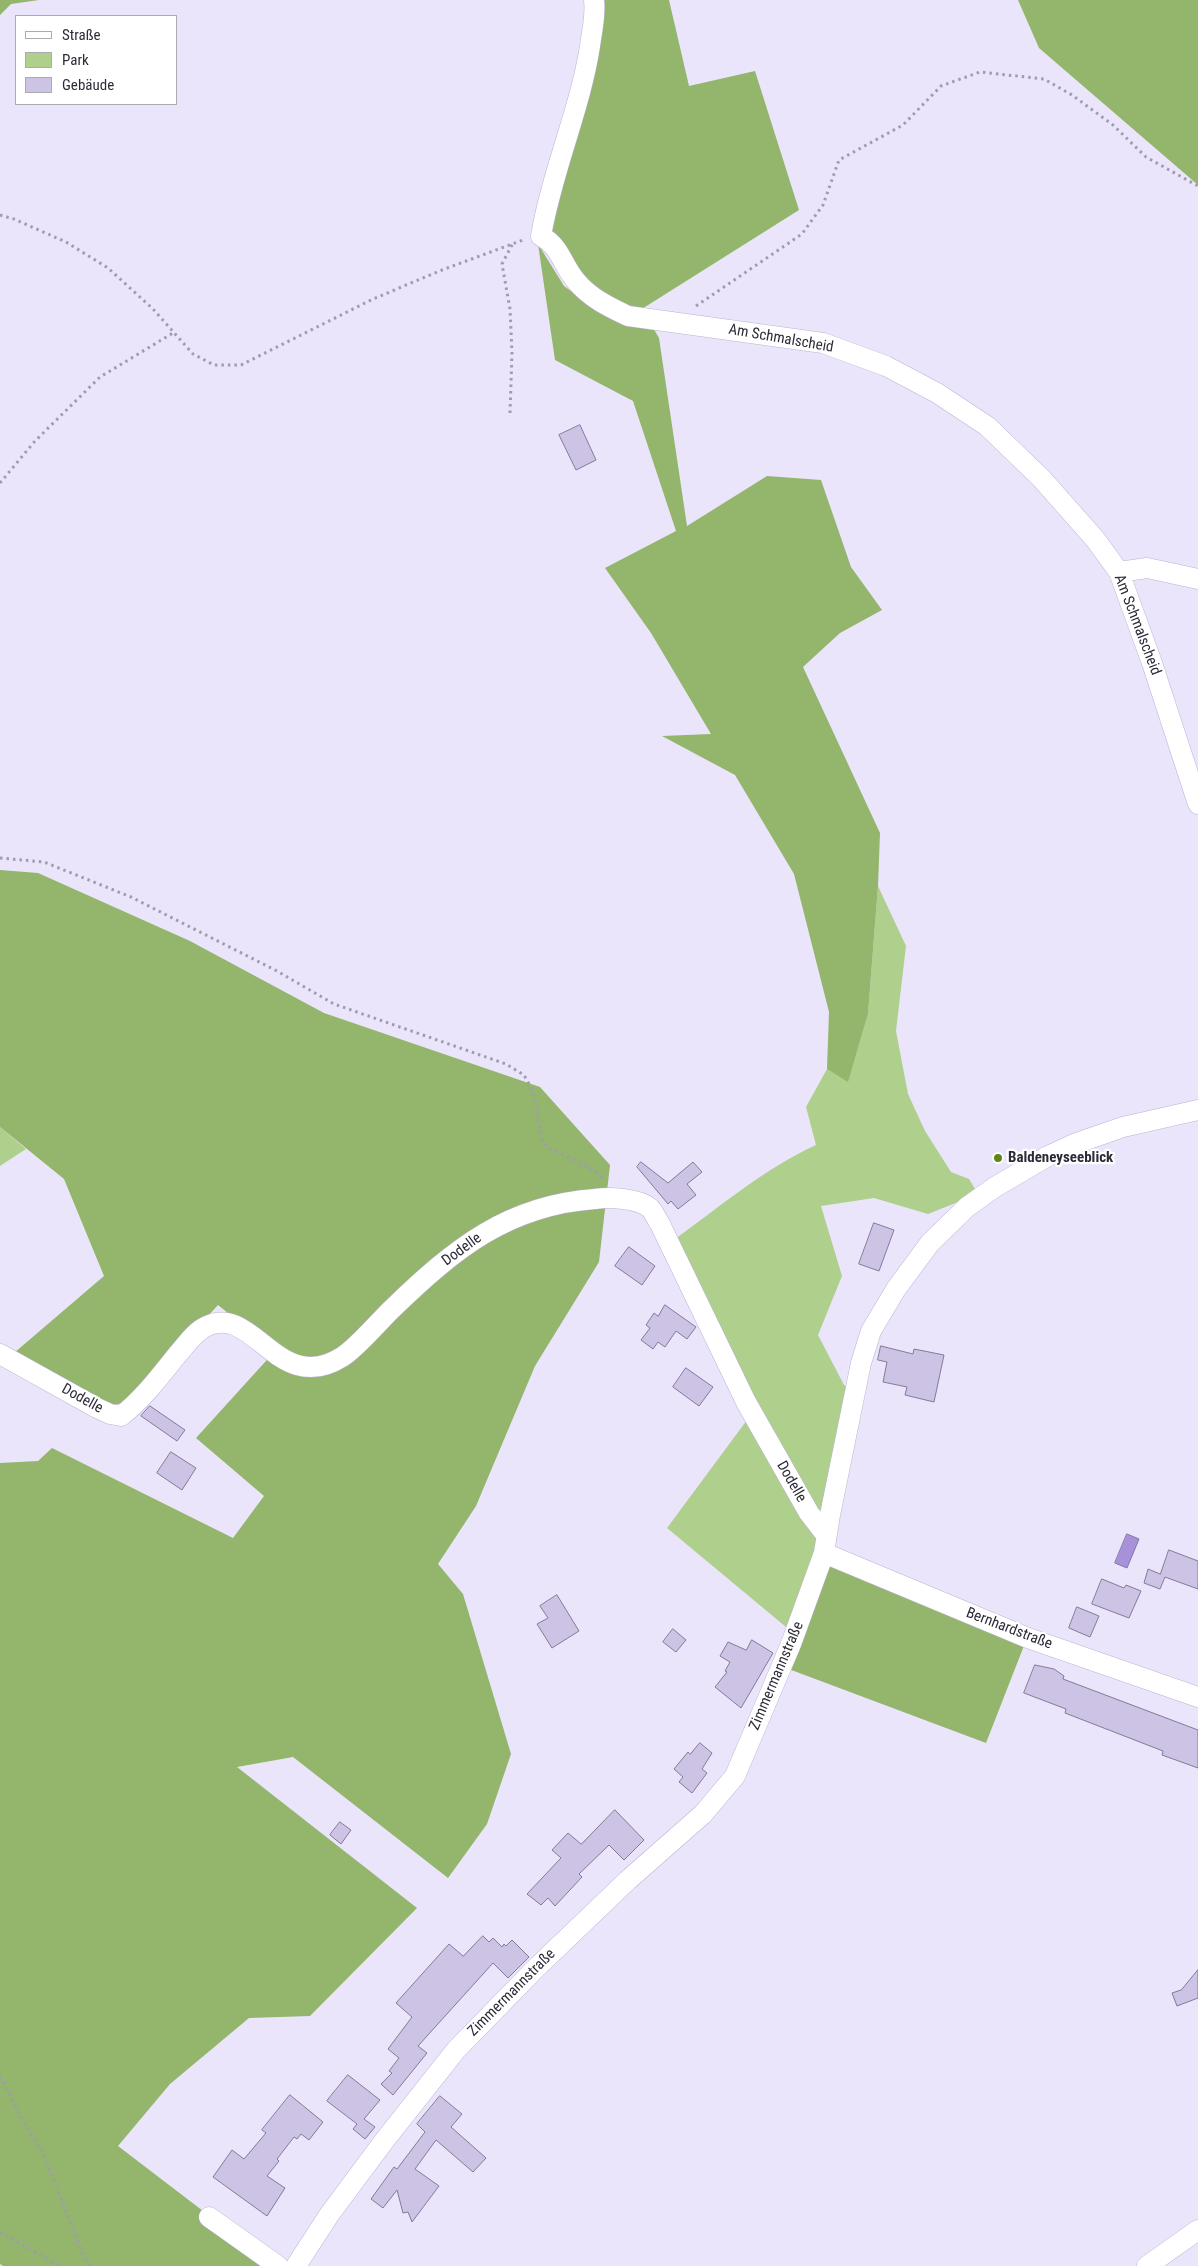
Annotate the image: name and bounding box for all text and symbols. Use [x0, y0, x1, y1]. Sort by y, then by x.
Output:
legend [15, 15, 178, 105]
text: Straße [62, 26, 101, 44]
text: Park [62, 51, 89, 69]
text: Gebäude [62, 76, 114, 94]
street label: Am Schmalscheid [727, 321, 835, 357]
street label: Am Schmalscheid [1110, 572, 1164, 678]
place label: Baldeneyseeblick [1008, 1149, 1113, 1167]
marker: Baldeneyseeblick [992, 1152, 1004, 1164]
street label: Dodelle [439, 1230, 485, 1270]
street label: Dodelle [58, 1380, 106, 1418]
street label: Dodelle [772, 1458, 810, 1506]
street label: Bernhardstraße [963, 1604, 1055, 1654]
street label: Zimmermannstraße [746, 1619, 808, 1733]
street label: Zimmermannstraße [465, 1946, 559, 2040]

